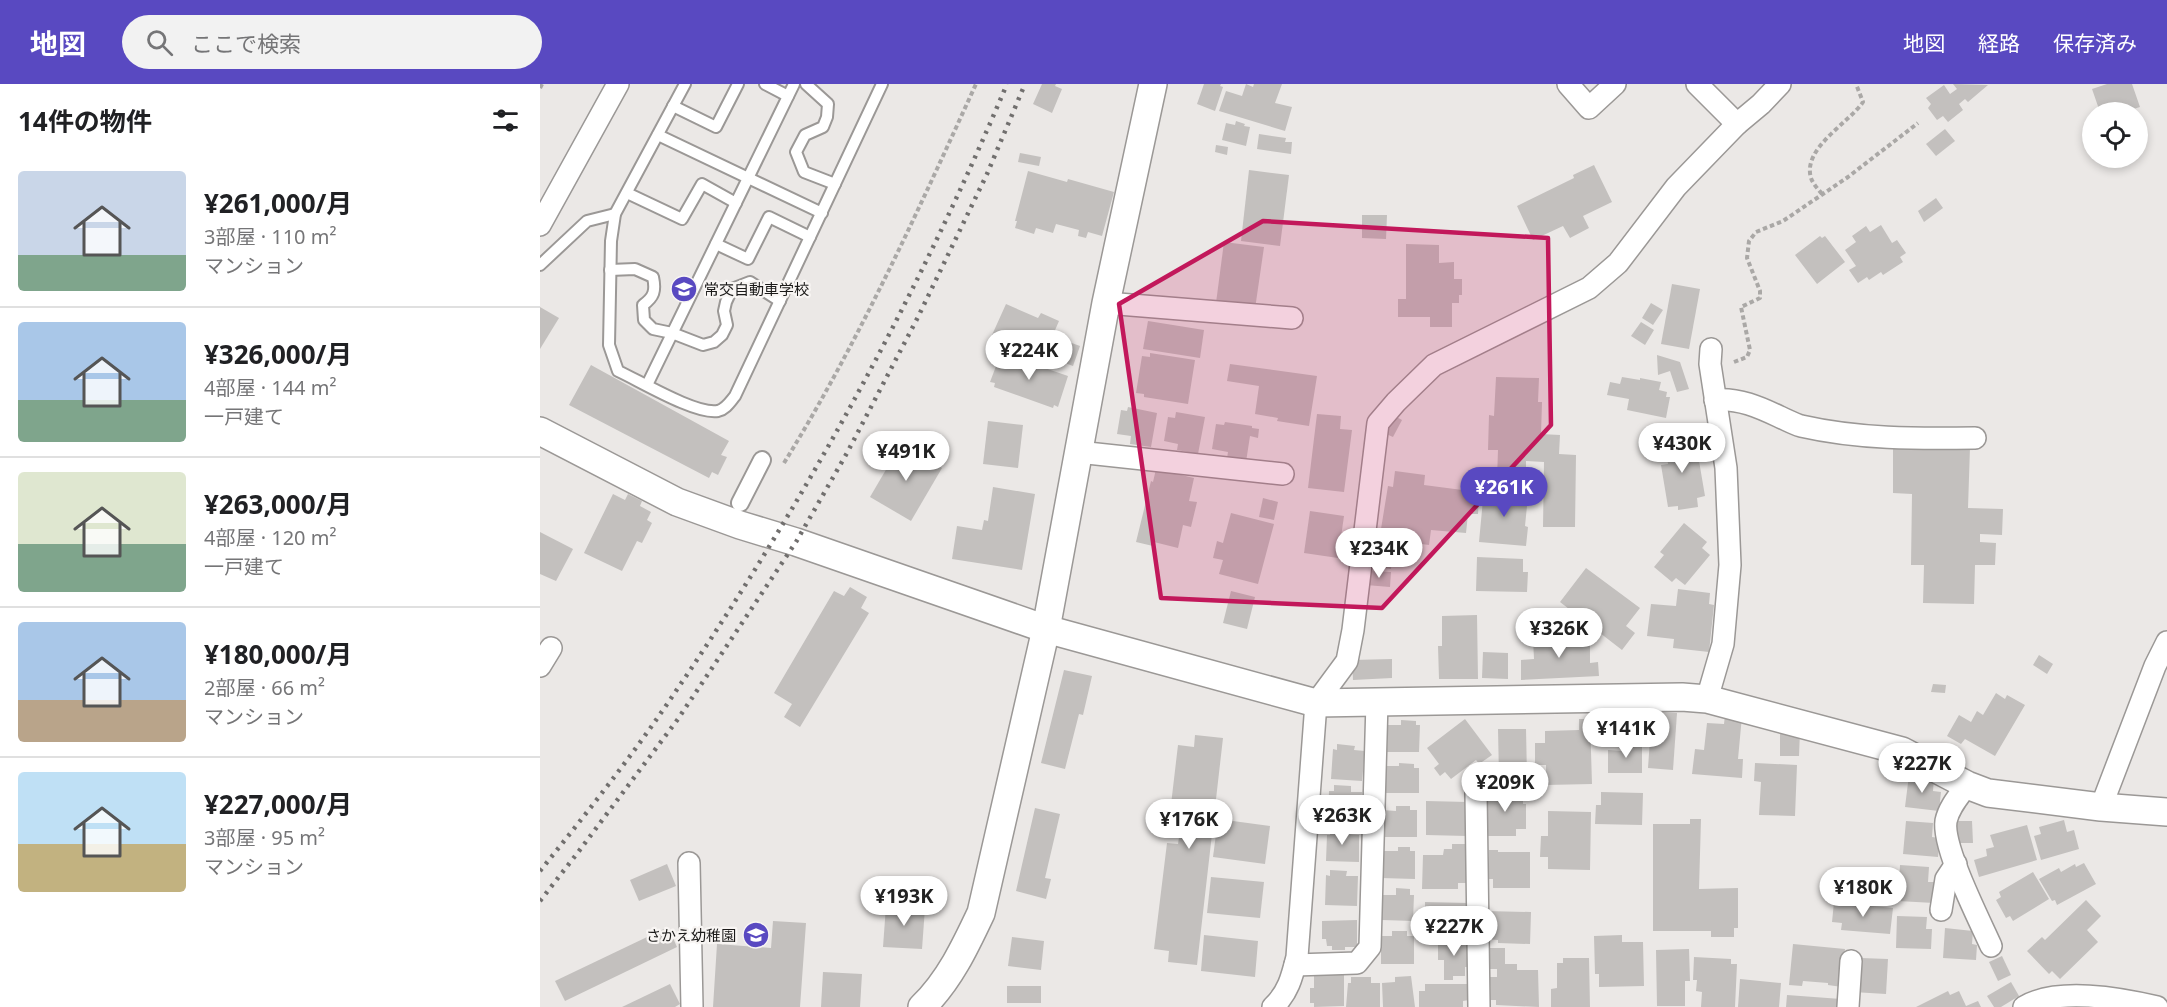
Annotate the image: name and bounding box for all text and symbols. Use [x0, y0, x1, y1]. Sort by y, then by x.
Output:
search box [122, 15, 542, 69]
text: 地図 [30, 24, 86, 62]
icon: search [143, 26, 176, 59]
text: ここで検索 [191, 28, 301, 58]
text: 地図 [1903, 29, 1945, 57]
text: 経路 [1978, 29, 2020, 57]
text: 保存済み [2053, 29, 2137, 57]
map controls [2082, 102, 2148, 168]
button: locate [2082, 102, 2148, 168]
text: 14件の物件 [18, 103, 152, 139]
icon: filters [489, 104, 522, 137]
text: ¥261,000/月 [204, 185, 352, 221]
icon: home [66, 195, 138, 267]
text: 3部屋 · 110 m² [204, 223, 336, 250]
text: マンション [204, 252, 304, 279]
school or university icon: 常交自動車学校 [669, 274, 699, 304]
place label: 常交自動車学校 [704, 279, 809, 299]
pin: ¥224K [987, 330, 1071, 381]
text: ¥326,000/月 [204, 336, 352, 372]
text: ¥224K [999, 336, 1059, 363]
icon: home [66, 346, 138, 418]
text: 4部屋 · 144 m² [204, 374, 336, 401]
text: 一戸建て [204, 403, 284, 430]
pin: ¥430K [1640, 423, 1724, 474]
text: ¥430K [1652, 429, 1712, 456]
pin: ¥491K [864, 431, 948, 482]
text: ¥491K [876, 437, 936, 464]
pin: ¥261K [1462, 467, 1546, 518]
text: ¥261K [1474, 473, 1534, 500]
text: ¥263,000/月 [204, 486, 352, 522]
icon: home [66, 496, 138, 568]
text: 4部屋 · 120 m² [204, 524, 336, 551]
pin: ¥234K [1337, 528, 1421, 579]
text: ¥234K [1349, 534, 1409, 561]
text: 一戸建て [204, 553, 284, 580]
pin: ¥326K [1517, 608, 1601, 659]
text: ¥326K [1529, 614, 1589, 641]
text: ¥180,000/月 [204, 636, 352, 672]
icon: home [66, 646, 138, 718]
text: 2部屋 · 66 m² [204, 674, 325, 701]
text: マンション [204, 703, 304, 730]
pin: ¥141K [1584, 708, 1668, 759]
text: ¥141K [1596, 714, 1656, 741]
pin: ¥227K [1880, 743, 1964, 794]
text: ¥227K [1892, 749, 1952, 776]
pin: ¥209K [1463, 762, 1547, 813]
text: ¥209K [1475, 768, 1535, 795]
text: ¥227,000/月 [204, 786, 352, 822]
pin: ¥263K [1300, 795, 1384, 846]
icon: home [66, 796, 138, 868]
pin: ¥176K [1147, 799, 1231, 850]
text: ¥263K [1312, 801, 1372, 828]
text: ¥176K [1159, 805, 1219, 832]
text: 3部屋 · 95 m² [204, 824, 325, 851]
text: マンション [204, 853, 304, 880]
pin: ¥180K [1821, 867, 1905, 918]
text: ¥180K [1833, 873, 1893, 900]
pin: ¥193K [862, 876, 946, 927]
text: ¥193K [874, 882, 934, 909]
pin: ¥227K [1412, 906, 1496, 957]
text: ¥227K [1424, 912, 1484, 939]
school or university icon: さかえ幼稚園 [741, 920, 771, 950]
place label: さかえ幼稚園 [646, 925, 736, 945]

